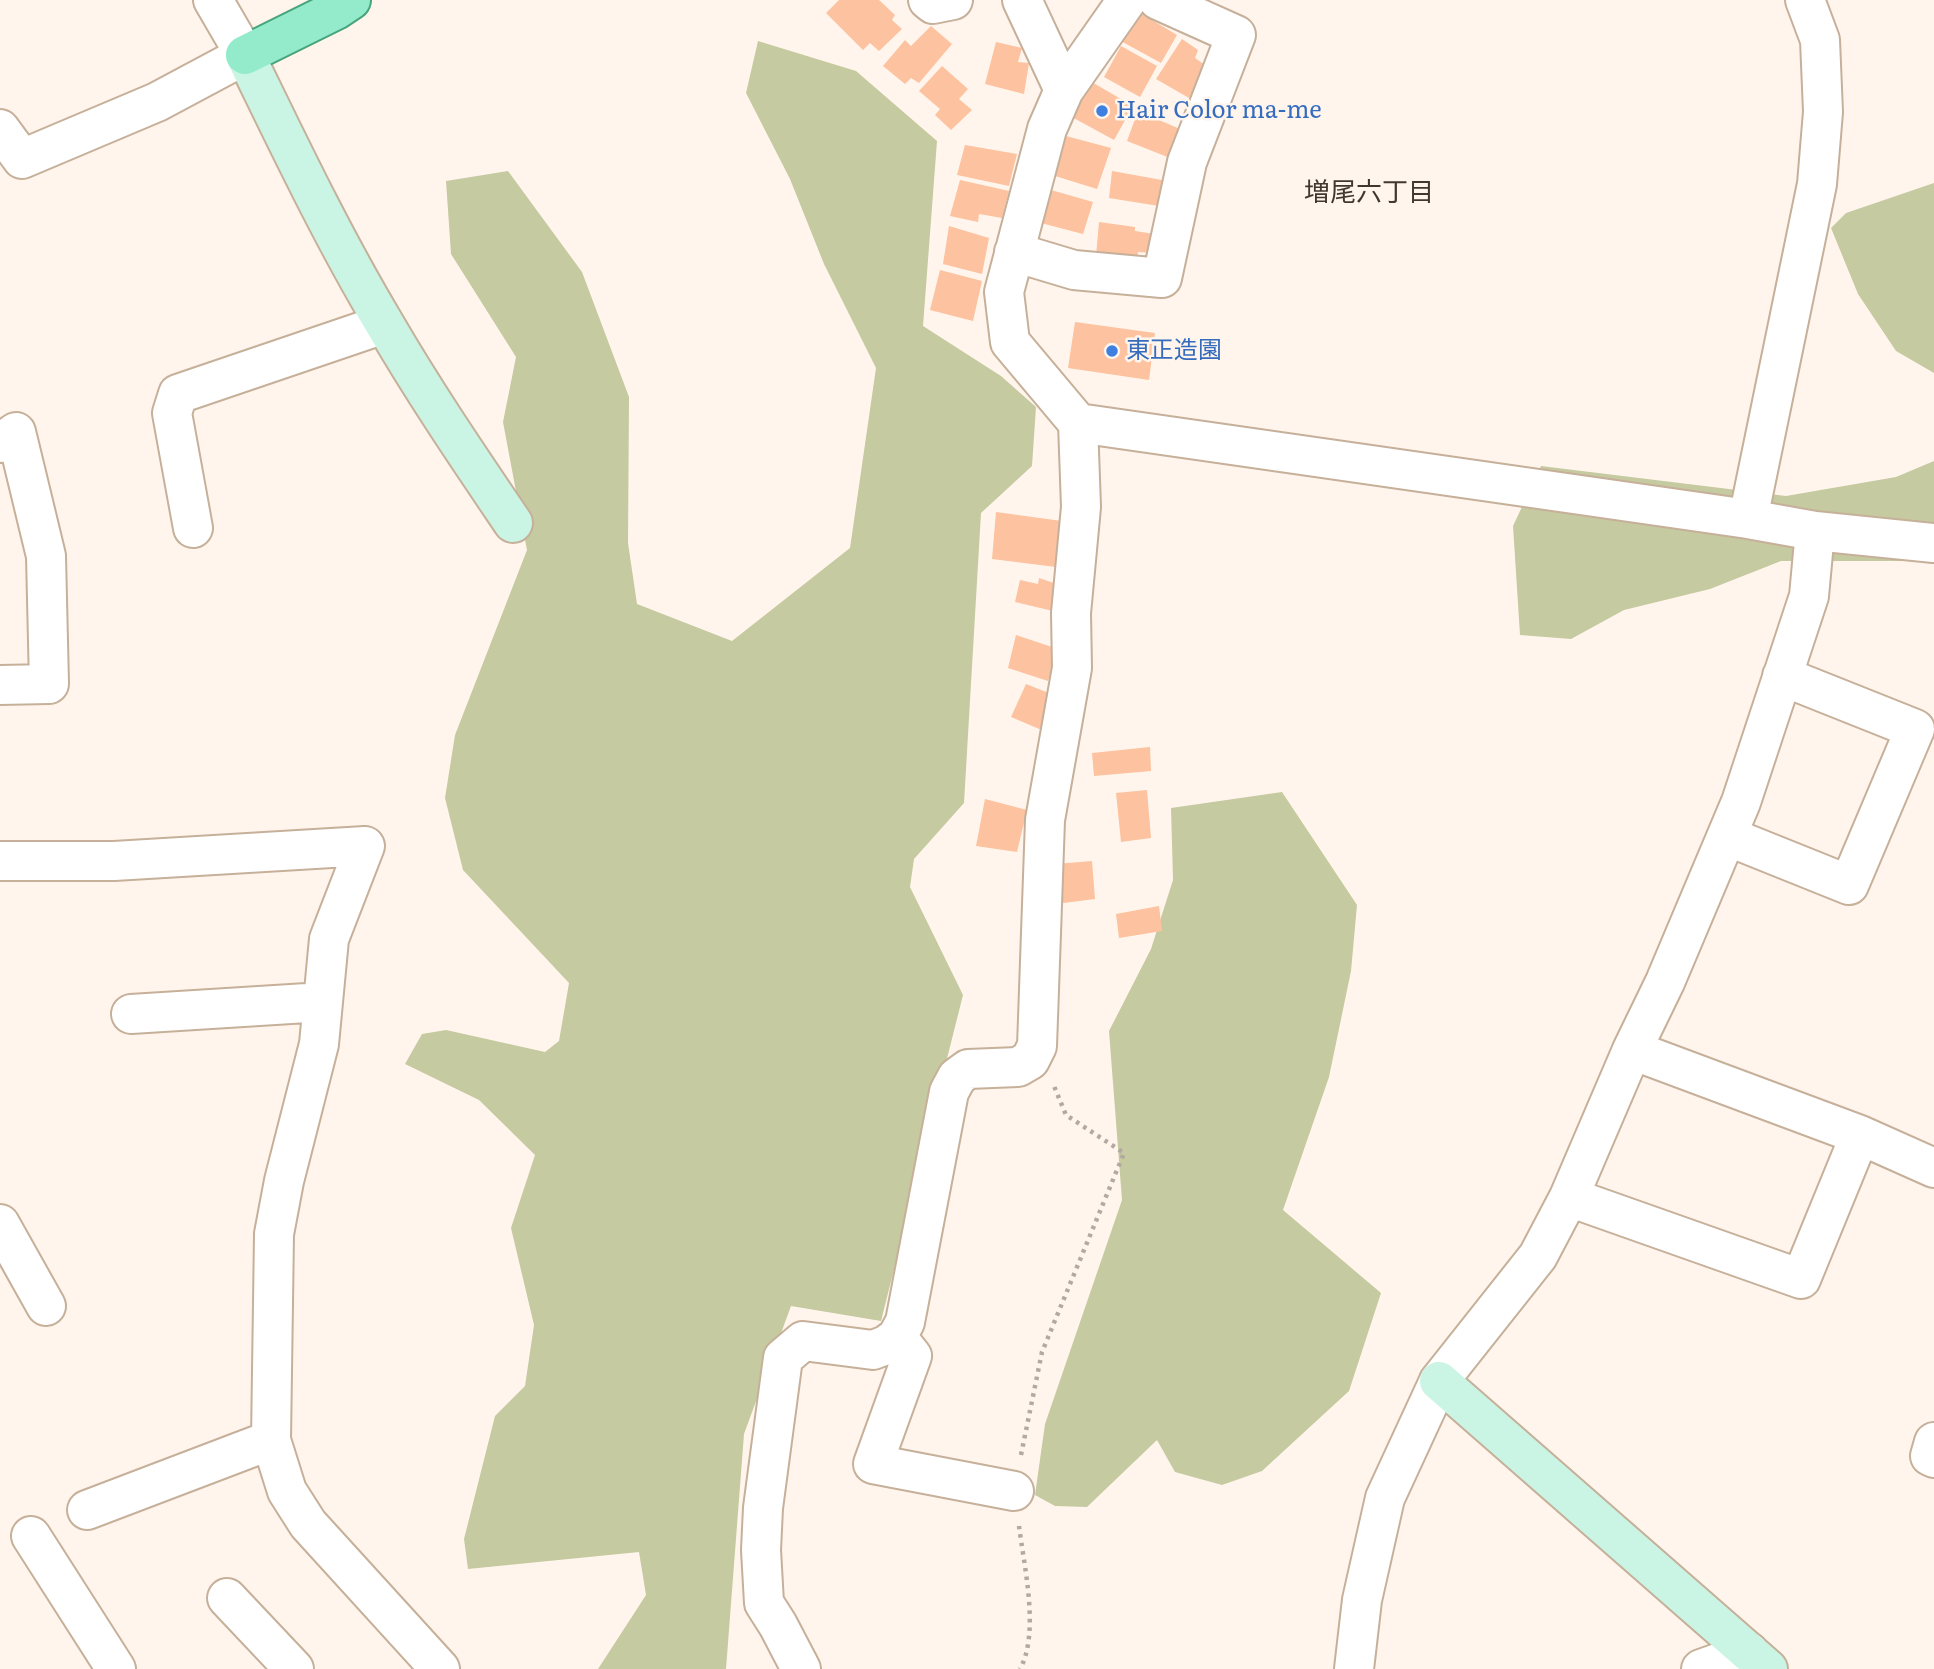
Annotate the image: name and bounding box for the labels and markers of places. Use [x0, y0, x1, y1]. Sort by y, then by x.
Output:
place label: Hair Color ma-me [1116, 97, 1322, 125]
marker: Hair Color ma-me [1094, 103, 1110, 119]
place label: 東正造園 [1126, 337, 1222, 365]
marker: 東正造園 [1104, 343, 1120, 359]

